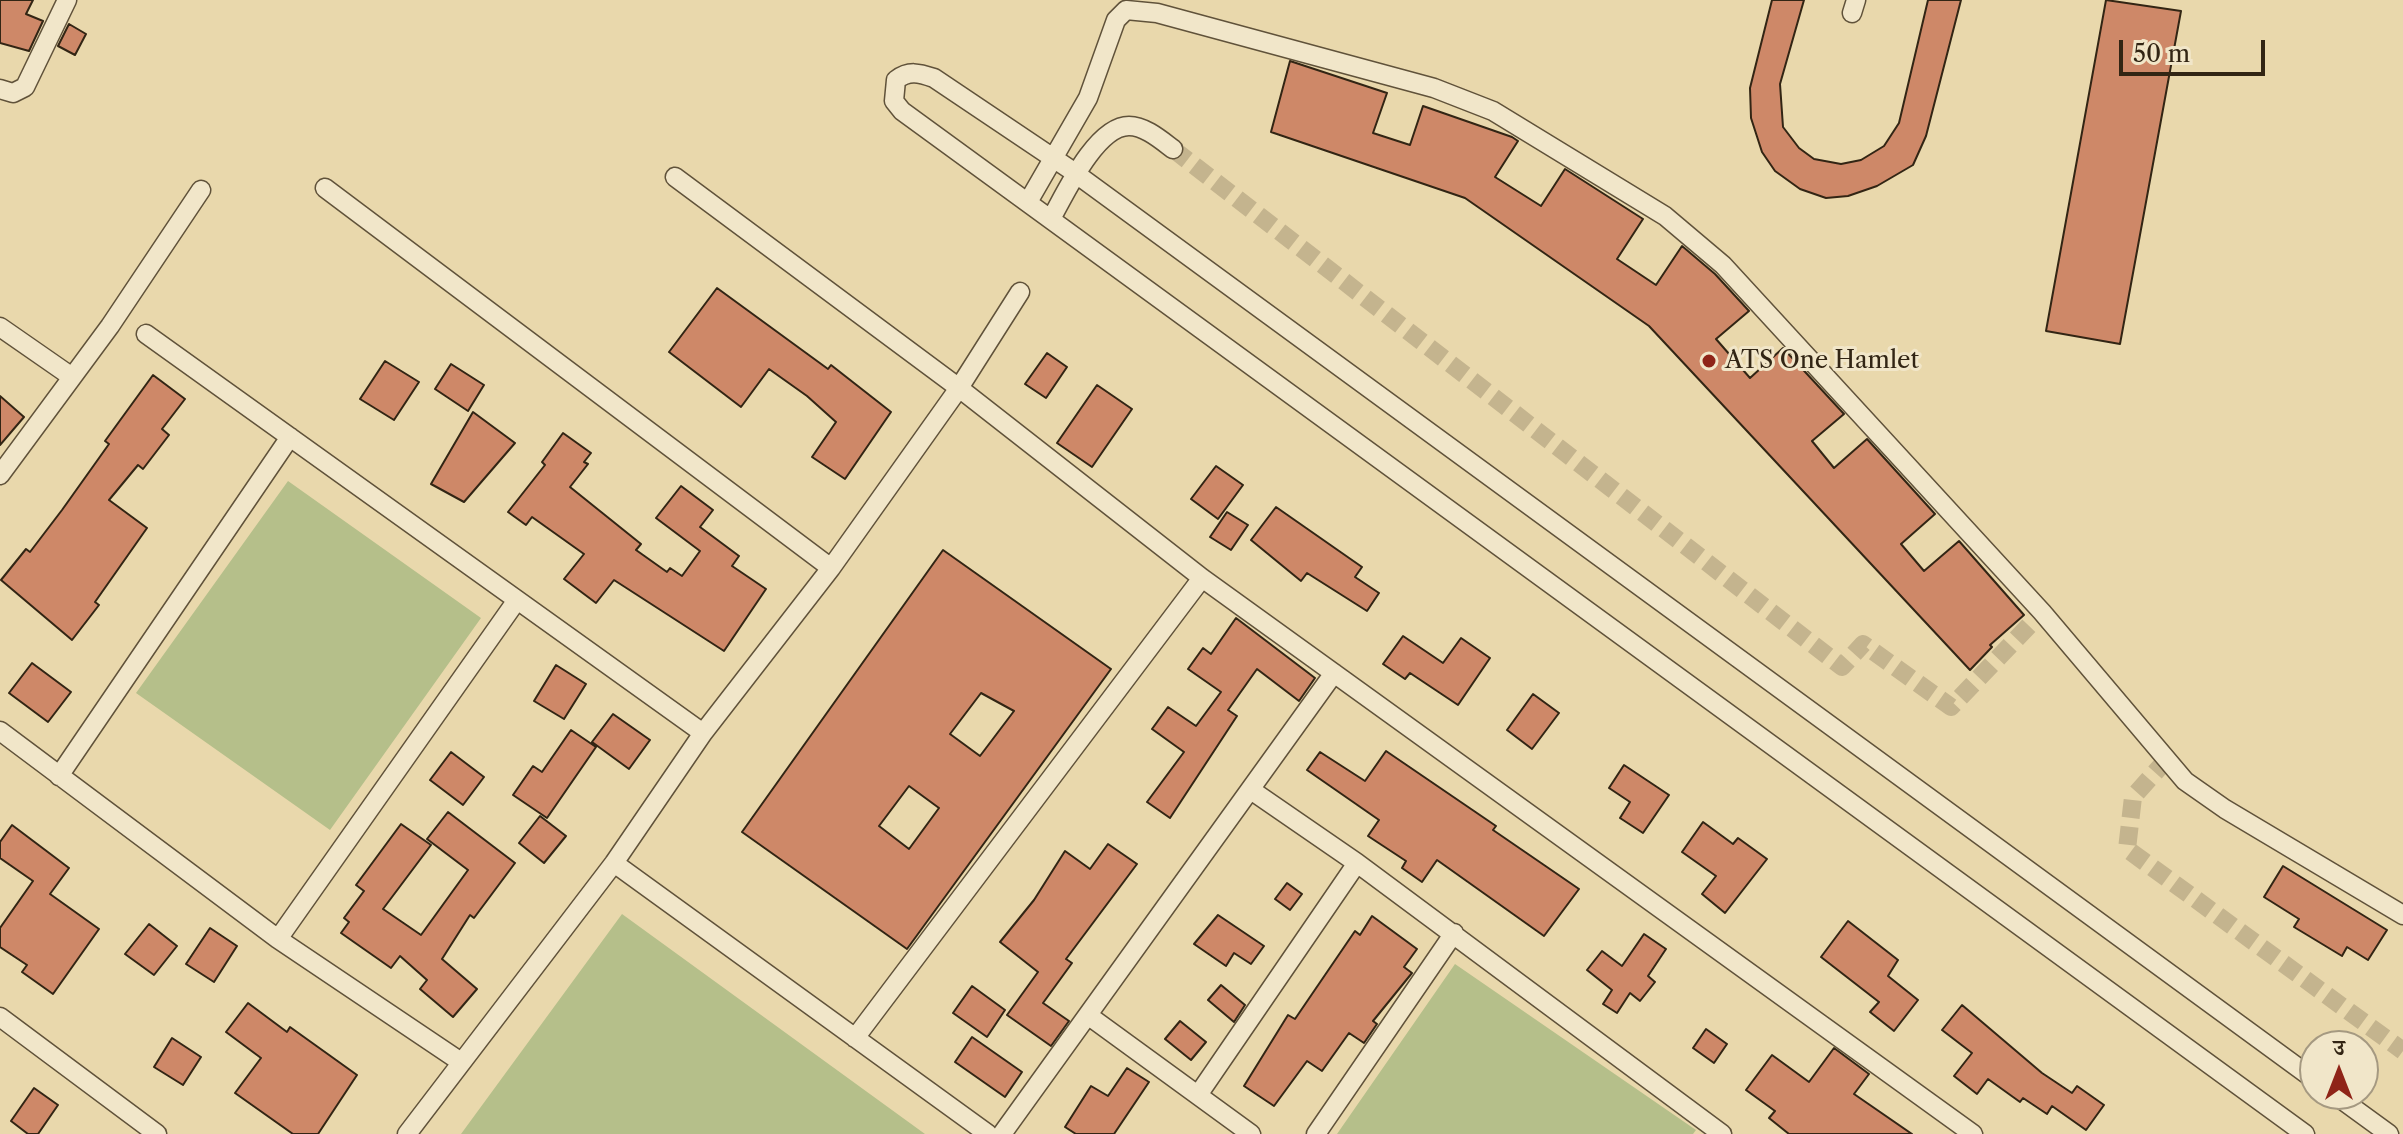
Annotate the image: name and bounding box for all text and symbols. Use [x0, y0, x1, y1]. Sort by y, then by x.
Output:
scale bar [2123, 24, 2269, 74]
text: 50 m [2133, 39, 2190, 68]
place label: ATS One Hamlet [1725, 347, 1919, 375]
marker: ATS One Hamlet [1700, 352, 1718, 370]
north arrow [2299, 1030, 2379, 1110]
text: उ [2333, 1034, 2345, 1061]

